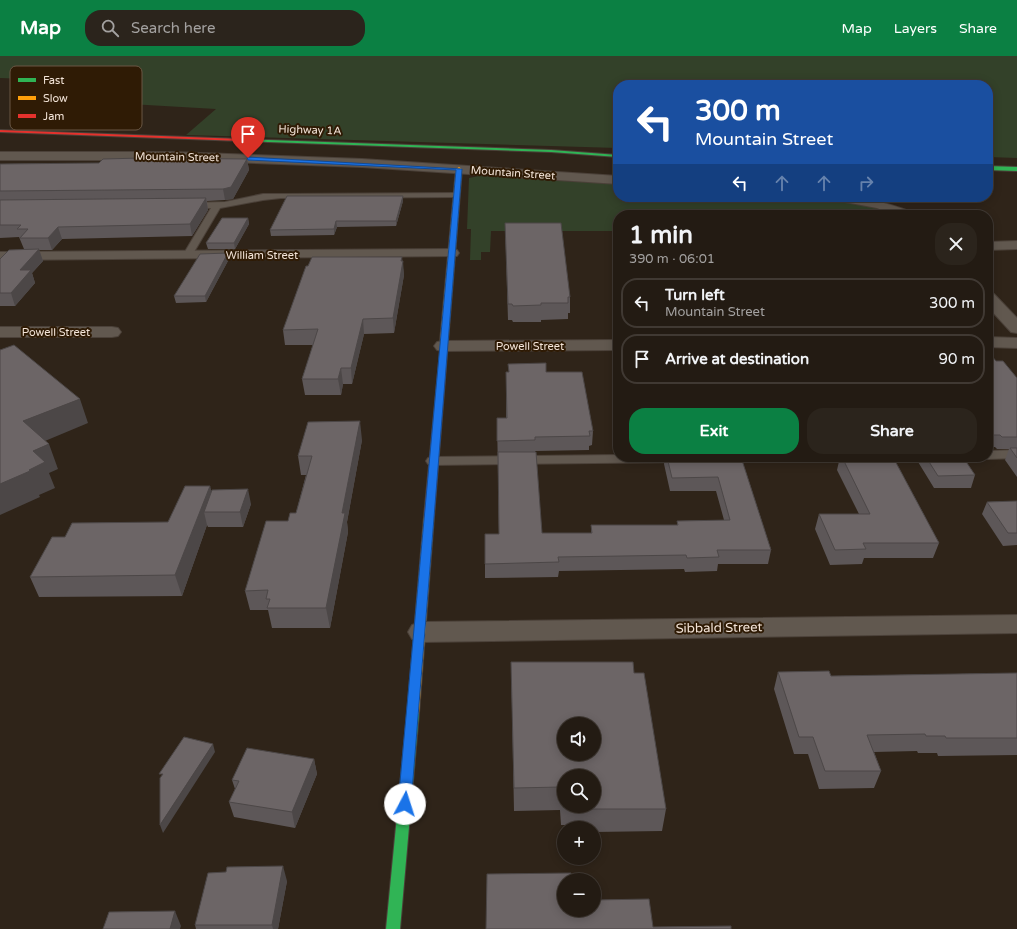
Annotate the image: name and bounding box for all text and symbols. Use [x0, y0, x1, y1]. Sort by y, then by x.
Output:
search box [85, 10, 365, 46]
text: Map [20, 17, 61, 39]
icon: search [99, 17, 121, 39]
text: Search here [131, 19, 215, 37]
text: Map [842, 20, 872, 37]
text: Layers [894, 20, 937, 37]
text: Share [959, 20, 997, 37]
legend [10, 66, 142, 130]
text: Fast [43, 74, 64, 87]
text: Slow [43, 92, 68, 105]
text: 300 m [695, 94, 781, 128]
icon: left [629, 96, 681, 148]
text: Jam [43, 110, 64, 123]
pin [231, 117, 265, 158]
street label: Highway 1A [278, 122, 342, 138]
icon: arrive [237, 123, 259, 145]
text: Mountain Street [695, 128, 833, 150]
street label: Mountain Street [135, 150, 219, 164]
street label: Mountain Street [470, 164, 556, 182]
icon: left [729, 172, 751, 194]
icon: ahead [771, 172, 793, 194]
icon: ahead [813, 172, 835, 194]
icon: right [855, 172, 877, 194]
text: 1 min [629, 221, 693, 250]
button: close [935, 223, 977, 265]
street label: William Street [226, 249, 298, 262]
text: 390 m · 06:01 [629, 251, 715, 267]
text: Turn left [665, 286, 725, 304]
icon: left [631, 292, 653, 314]
text: 300 m [929, 294, 975, 312]
text: Mountain Street [665, 304, 765, 320]
street label: Powell Street [22, 326, 90, 339]
street label: Powell Street [496, 340, 564, 353]
icon: arrive [631, 348, 653, 370]
text: Arrive at destination [665, 350, 809, 368]
text: 90 m [938, 350, 975, 368]
button: Exit [629, 408, 799, 454]
button: Share [807, 408, 977, 454]
street label: Sibbald Street [675, 619, 763, 637]
map controls [557, 717, 601, 917]
button: sound [557, 717, 601, 761]
button: search [557, 769, 601, 813]
position arrow [384, 783, 426, 825]
button: + [557, 821, 601, 865]
button: − [557, 873, 601, 917]

